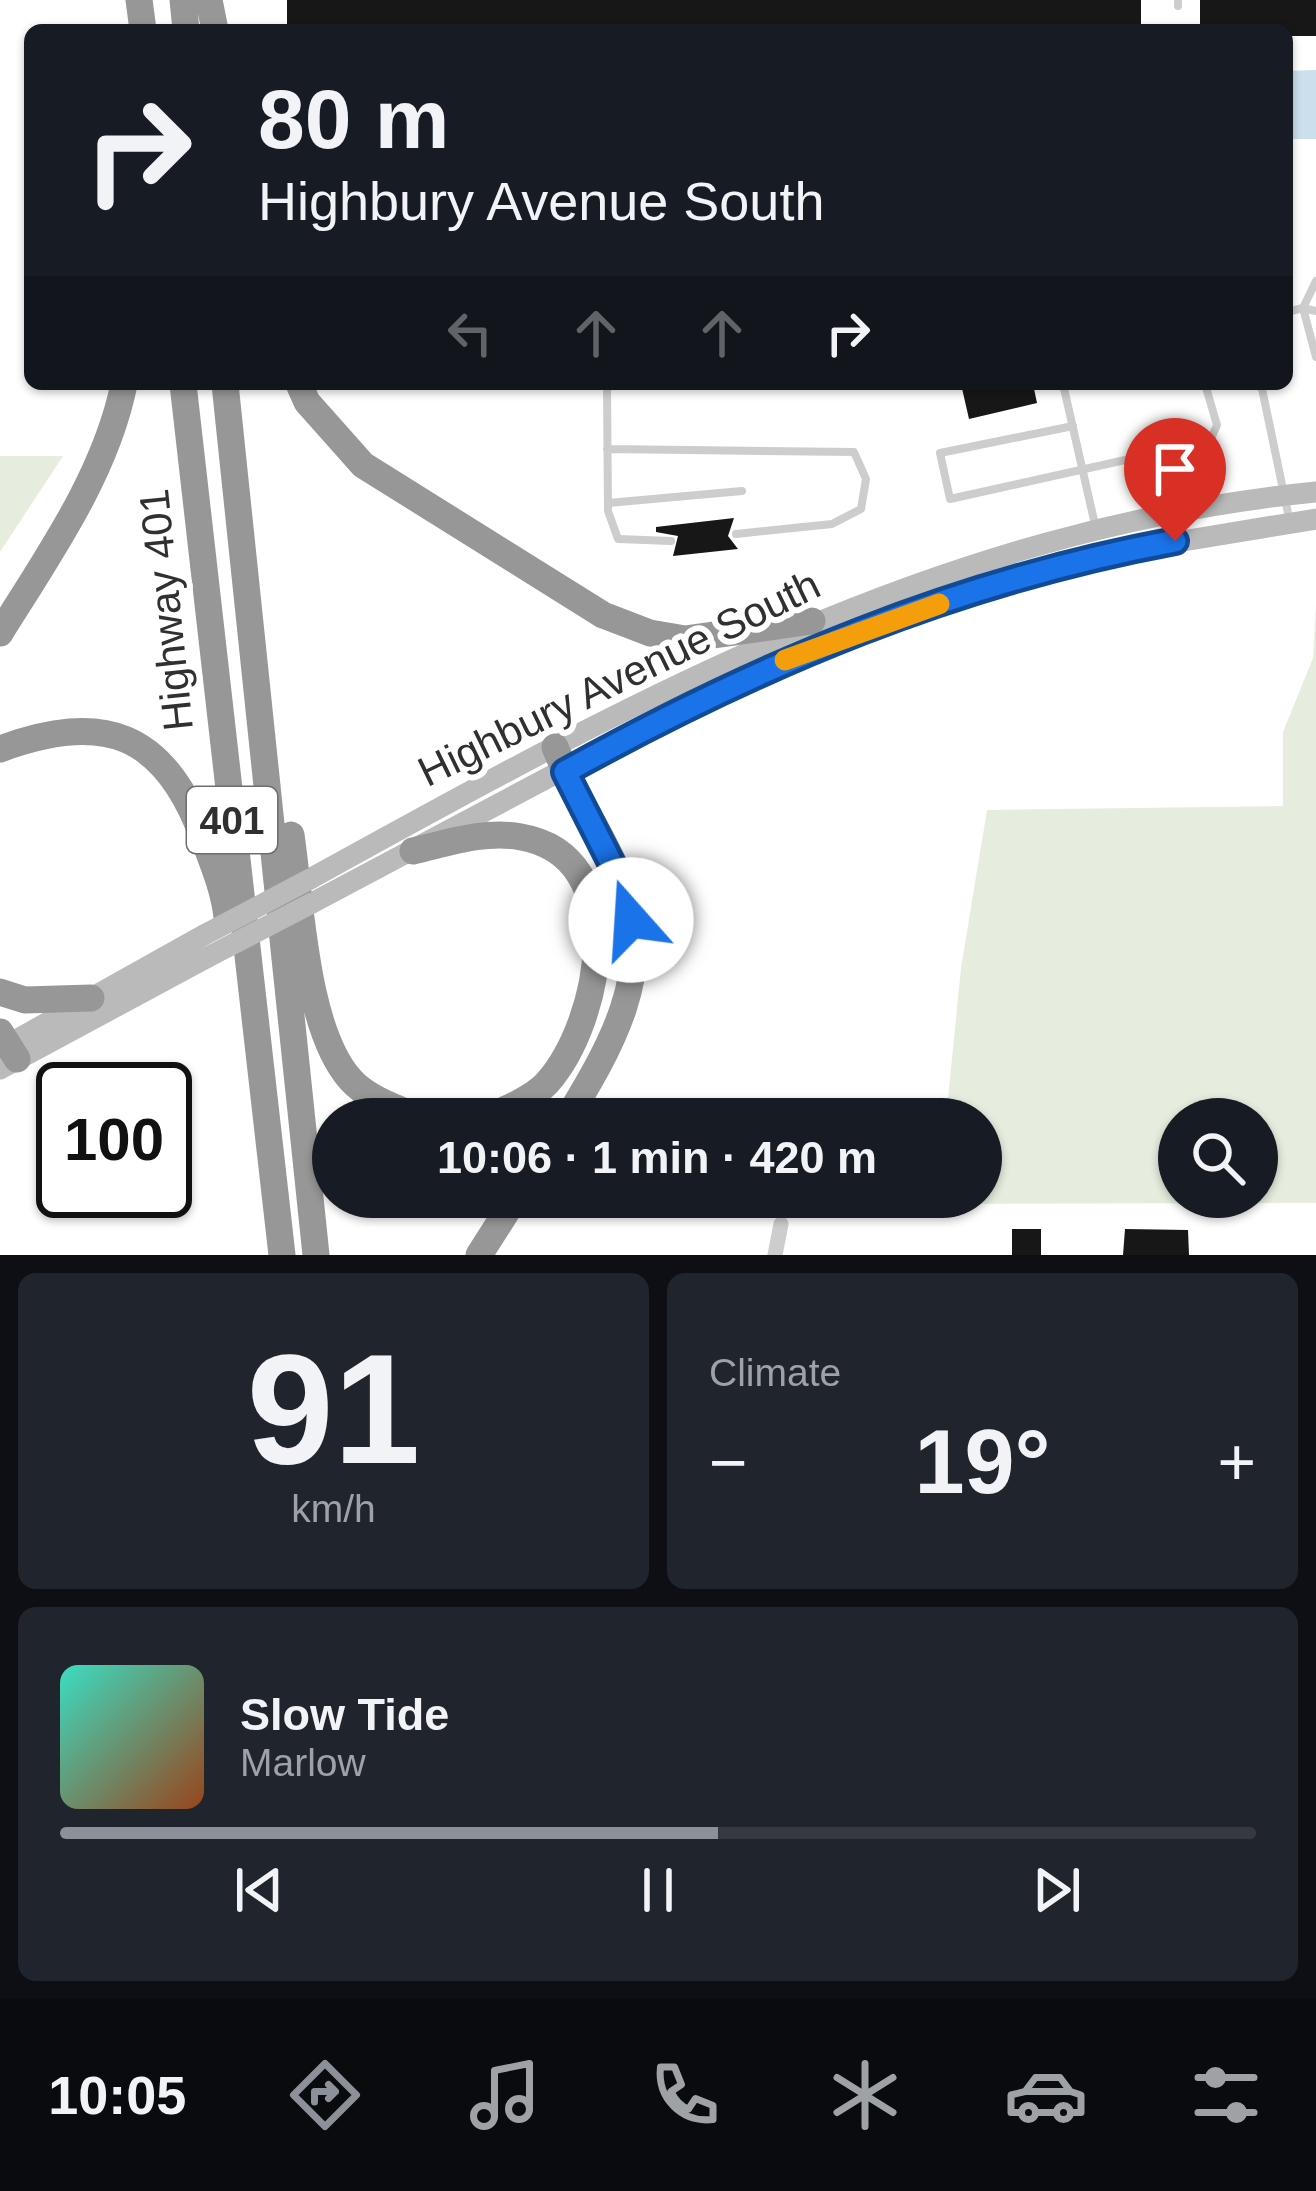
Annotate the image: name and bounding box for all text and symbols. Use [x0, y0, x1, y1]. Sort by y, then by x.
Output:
icon: right [60, 72, 216, 228]
text: 80 m [258, 72, 449, 166]
text: Highbury Avenue South [258, 171, 824, 231]
icon: left [437, 300, 503, 366]
icon: ahead [563, 300, 629, 366]
icon: ahead [689, 300, 755, 366]
icon: right [815, 300, 881, 366]
pin [1124, 418, 1226, 541]
icon: arrive [1142, 436, 1208, 502]
street label: Highway 401 [130, 487, 202, 733]
street label: Highbury Avenue South [411, 560, 827, 796]
road number: 401 [187, 787, 277, 853]
position arrow [568, 857, 694, 983]
speed limit sign: 100 [36, 1062, 192, 1218]
map controls [1158, 1098, 1278, 1218]
button: search [1158, 1098, 1278, 1218]
text: 10:06 · 1 min · 420 m [437, 1132, 877, 1183]
text: 91 [247, 1322, 420, 1496]
text: Climate [709, 1351, 841, 1394]
text: 19° [914, 1412, 1051, 1512]
text: − [709, 1425, 748, 1499]
text: + [1217, 1425, 1256, 1499]
text: km/h [291, 1487, 376, 1530]
text: Slow Tide [240, 1689, 449, 1740]
text: Marlow [240, 1741, 366, 1784]
icon: previous [226, 1857, 292, 1923]
icon: pause [625, 1857, 691, 1923]
icon: next [1024, 1857, 1090, 1923]
icon: directions [283, 2053, 367, 2137]
icon: music [463, 2053, 547, 2137]
icon: phone [643, 2053, 727, 2137]
icon: climate [823, 2053, 907, 2137]
icon: car [1004, 2053, 1088, 2137]
icon: filters [1184, 2053, 1268, 2137]
text: 10:05 [48, 2065, 186, 2125]

